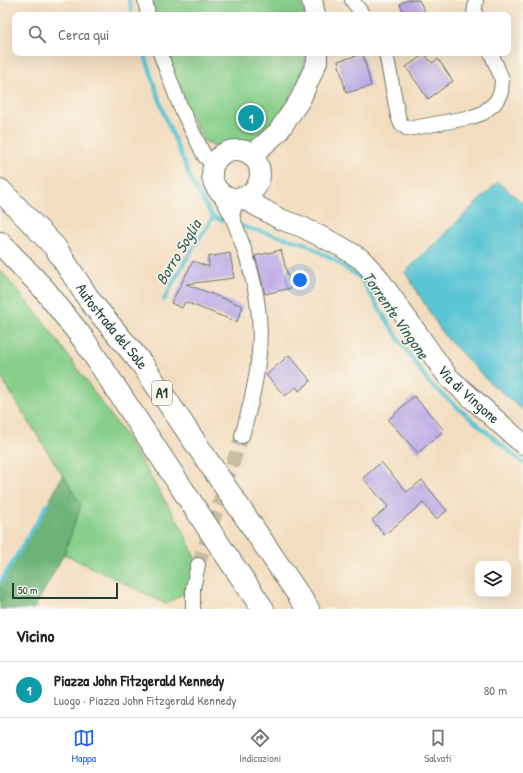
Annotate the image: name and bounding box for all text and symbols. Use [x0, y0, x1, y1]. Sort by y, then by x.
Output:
search box [12, 12, 511, 56]
icon: search [26, 23, 48, 45]
text: Cerca qui [58, 24, 109, 45]
pin: 1 [238, 103, 264, 133]
water label: Borro Soglia [150, 214, 207, 289]
water label: Torrente Vingone [358, 267, 435, 364]
your location [290, 270, 310, 290]
street label: Autostrada del Sole [71, 279, 153, 373]
street label: Via di Vingone [433, 361, 504, 428]
road number: A1 [152, 381, 172, 405]
map controls [475, 561, 511, 597]
button: layers [475, 561, 511, 597]
scale bar [12, 581, 118, 600]
text: 50 m [18, 583, 38, 597]
text: Vicino [16, 624, 54, 647]
text: Piazza John Fitzgerald Kennedy [54, 670, 224, 691]
text: 1 [27, 681, 31, 699]
text: 80 m [484, 681, 507, 699]
text: Luogo · Piazza John Fitzgerald Kennedy [54, 691, 237, 709]
tab: Mappa [72, 727, 96, 765]
tab: Indicazioni [239, 727, 281, 765]
tab: Salvati [424, 727, 451, 765]

